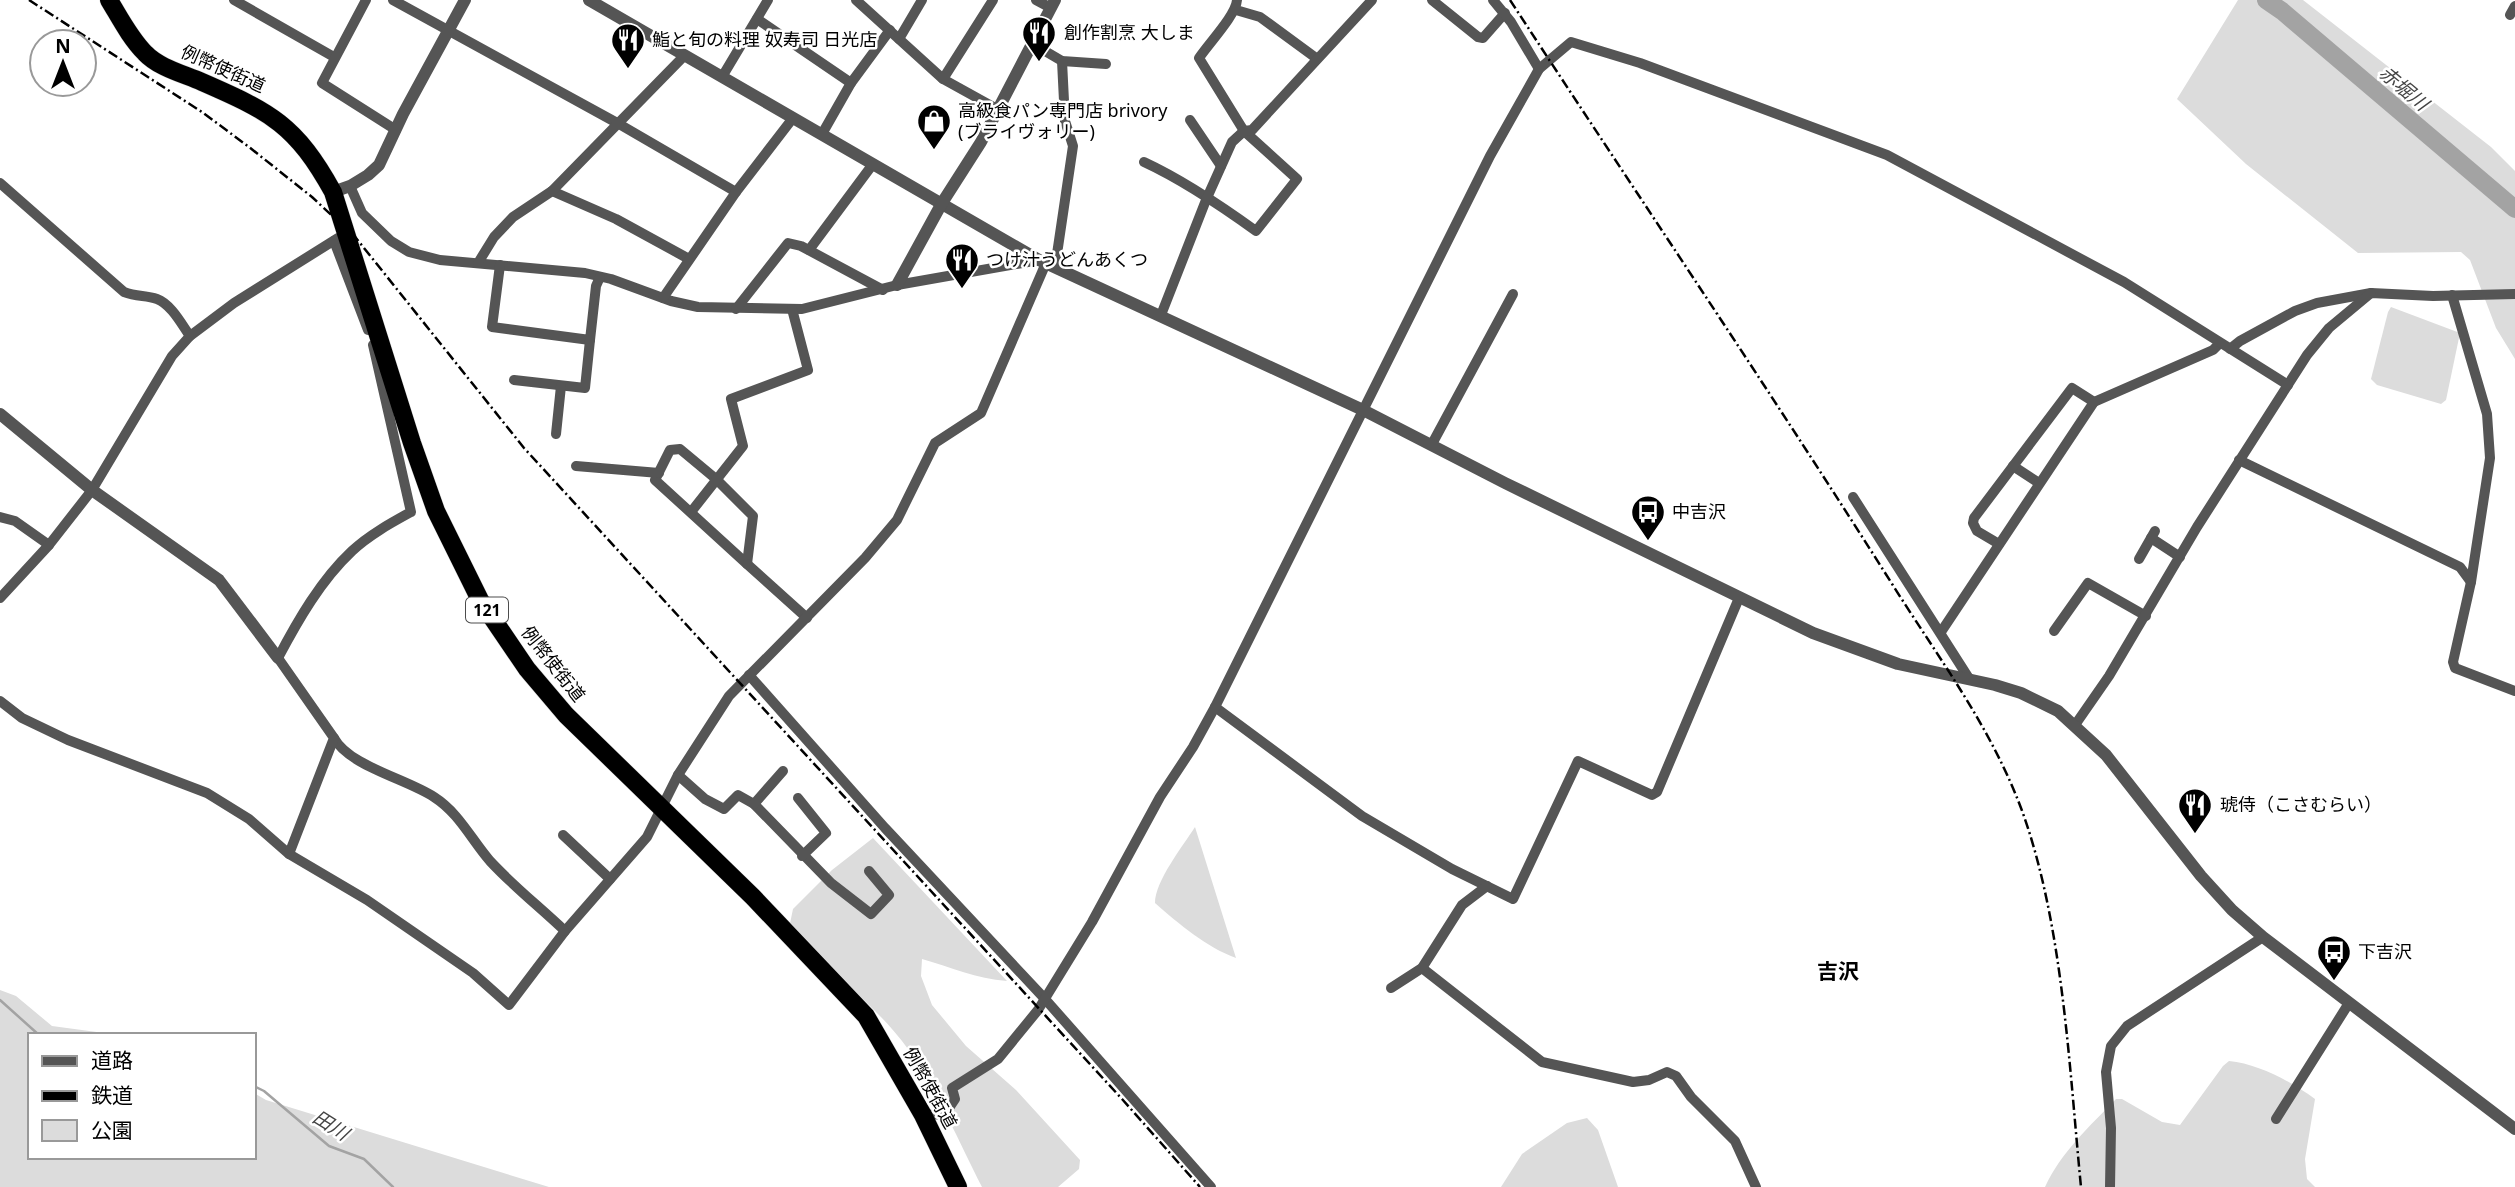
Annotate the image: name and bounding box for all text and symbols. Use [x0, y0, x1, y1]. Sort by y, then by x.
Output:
restaurant icon: 創作割烹 大しま [1020, 14, 1058, 63]
place label: 創作割烹 大しま [1064, 20, 1195, 44]
restaurant icon: 鮨と旬の料理 奴寿司 日光店 [609, 21, 647, 70]
place label: 鮨と旬の料理 奴寿司 日光店 [652, 27, 877, 51]
north arrow [28, 28, 98, 98]
text: N [55, 33, 71, 59]
street label: 例幣使街道 [177, 39, 269, 97]
water label: 赤堀川 [2374, 60, 2436, 118]
place label: 高級食パン専門店 brivory (ブライヴォリー) [958, 98, 1168, 143]
shop icon: 高級食パン専門店 brivory (ブライヴォリー) [915, 102, 953, 151]
restaurant icon: つけ汁うどんあくつ [943, 241, 981, 290]
place label: つけ汁うどんあくつ [986, 247, 1148, 271]
bus stop icon: 中吉沢 [1629, 493, 1667, 542]
place label: 中吉沢 [1672, 499, 1726, 523]
road number: 121 [466, 597, 508, 622]
street label: 例幣使街道 [517, 621, 591, 706]
restaurant icon: 琥侍（こさむらい） [2176, 786, 2214, 835]
place label: 琥侍（こさむらい） [2220, 792, 2382, 816]
bus stop icon: 下吉沢 [2315, 933, 2353, 982]
place label: 下吉沢 [2358, 939, 2412, 963]
district label: 吉沢 [1817, 957, 1859, 985]
legend [28, 1033, 256, 1159]
street label: 例幣使街道 [899, 1042, 963, 1133]
text: 道路 [91, 1046, 133, 1074]
text: 鉄道 [91, 1081, 133, 1109]
water label: 田川 [308, 1104, 356, 1147]
text: 公園 [91, 1116, 133, 1144]

